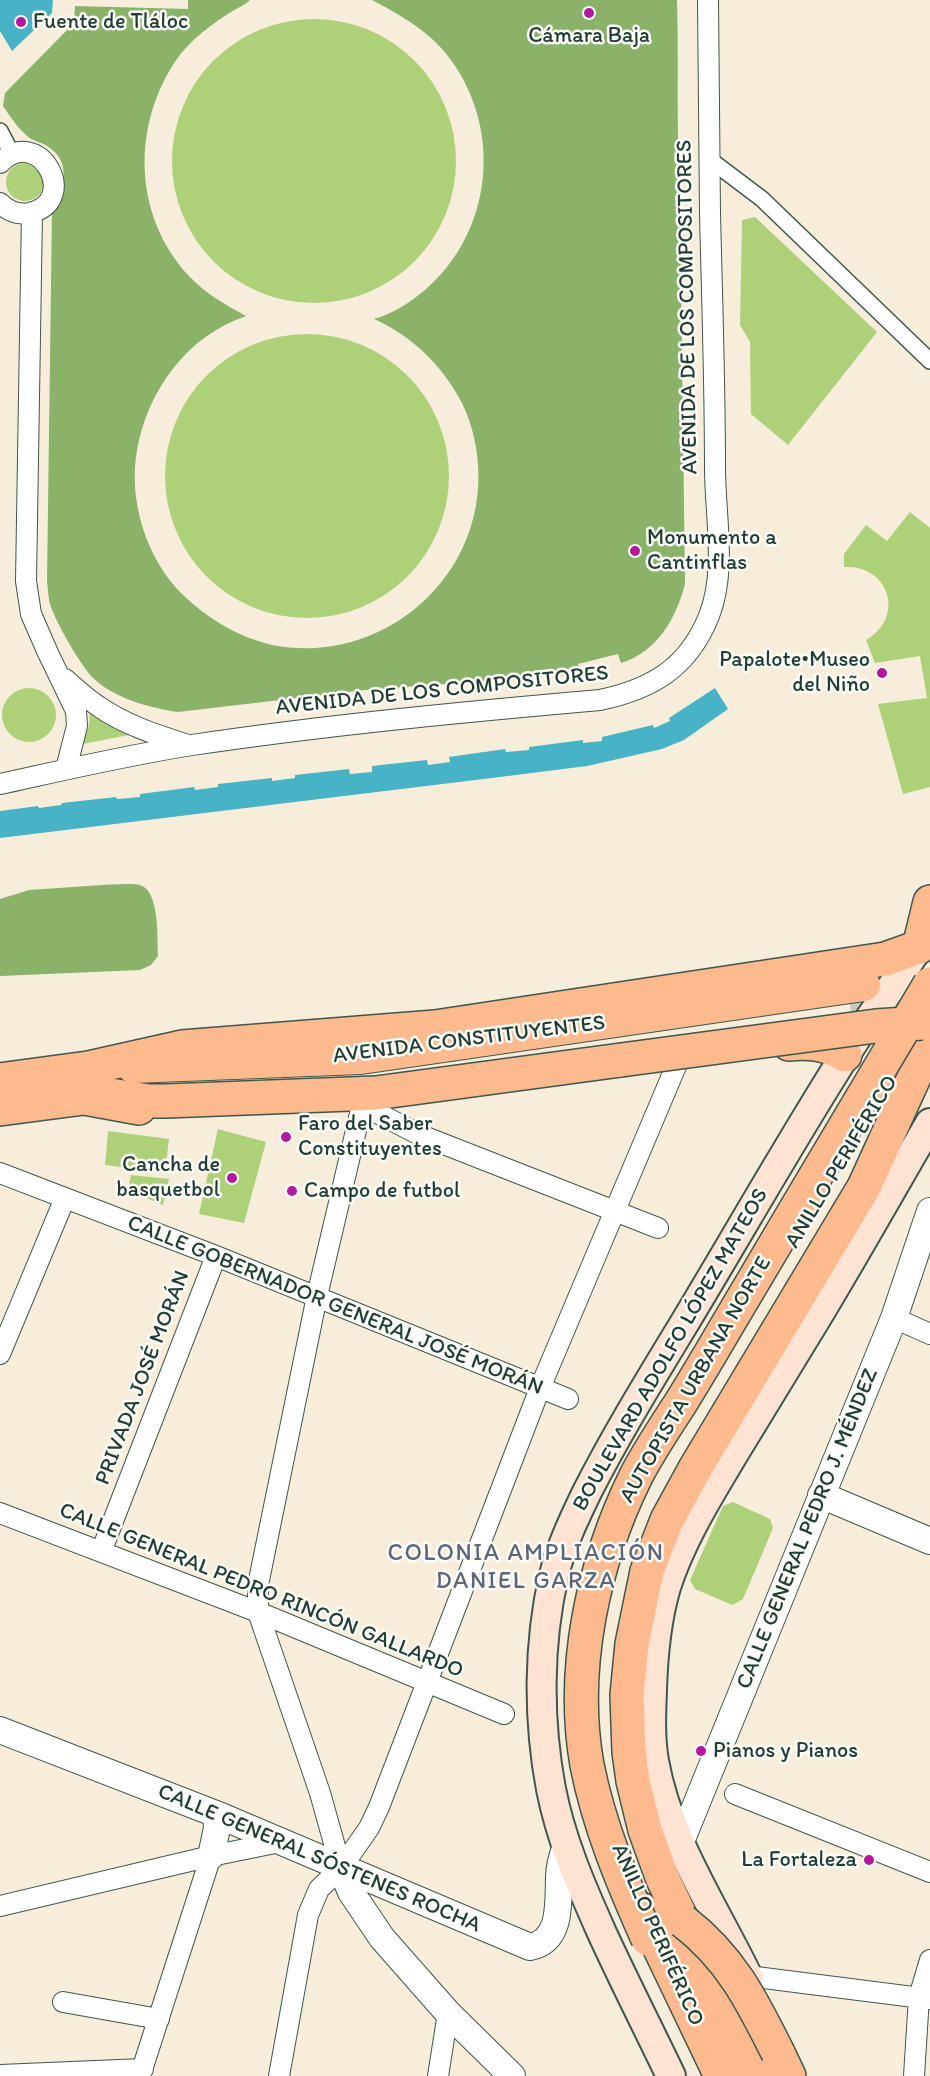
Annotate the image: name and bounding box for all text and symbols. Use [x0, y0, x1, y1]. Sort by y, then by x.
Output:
marker: Cámara Baja [582, 6, 596, 20]
place label: Fuente de Tláloc [33, 9, 188, 35]
marker: Fuente de Tláloc [14, 15, 28, 29]
place label: Cámara Baja [528, 23, 650, 49]
street label: AVENIDA DE LOS COMPOSITORES [672, 139, 704, 475]
place label: Monumento a Cantinflas [647, 525, 777, 576]
marker: Monumento a Cantinflas [628, 544, 642, 558]
place label: Papalote•Museo del Niño [719, 647, 870, 698]
street label: AVENIDA DE LOS COMPOSITORES [274, 660, 610, 722]
marker: Papalote•Museo del Niño [875, 666, 889, 680]
street label: AVENIDA CONSTITUYENTES [331, 1010, 607, 1070]
street label: ANILLO PERIFÉRICO [780, 1071, 904, 1253]
place label: Faro del Saber Constituyentes [298, 1111, 442, 1162]
marker: Faro del Saber Constituyentes [279, 1130, 293, 1144]
place label: Cancha de basquetbol [116, 1152, 220, 1204]
marker: Cancha de basquetbol [225, 1171, 239, 1185]
place label: Campo de futbol [304, 1178, 460, 1204]
marker: Campo de futbol [285, 1184, 299, 1198]
street label: BOULEVARD ADOLFO LÓPEZ MATEOS [568, 1184, 774, 1516]
street label: CALLE GOBERNADOR GENERAL JOSÉ MORÁN [123, 1210, 547, 1402]
street label: AUTOPISTA URBANA NORTE [615, 1252, 777, 1508]
street label: PRIVADA JOSÉ MORÁN [90, 1267, 196, 1489]
street label: CALLE GENERAL PEDRO J. MÉNDEZ [731, 1365, 885, 1693]
street label: CALLE GENERAL PEDRO RINCÓN GALLARDO [55, 1498, 467, 1684]
district label: COLONIA AMPLIACIÓN DANIEL GARZA [389, 1540, 663, 1596]
place label: Pianos y Pianos [713, 1738, 858, 1764]
marker: Pianos y Pianos [694, 1744, 708, 1758]
street label: CALLE GENERAL SÓSTENES ROCHA [154, 1779, 484, 1939]
street label: ANILLO PERIFÉRICO [605, 1840, 709, 2030]
place label: La Fortaleza [741, 1847, 857, 1873]
marker: La Fortaleza [862, 1853, 876, 1867]

